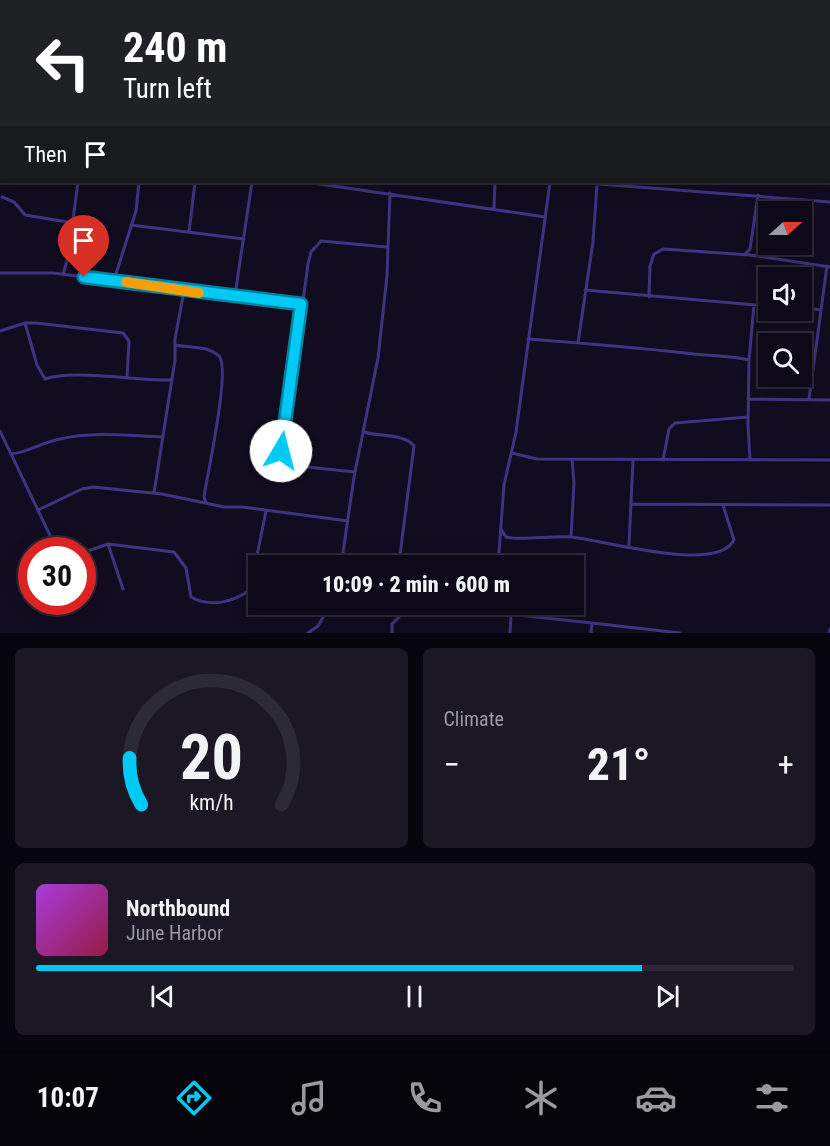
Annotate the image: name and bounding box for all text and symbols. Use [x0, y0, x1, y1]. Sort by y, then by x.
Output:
text: 240 m [123, 23, 228, 72]
icon: left [24, 24, 102, 102]
text: Turn left [123, 73, 212, 105]
icon: arrive [79, 138, 112, 171]
text: Then [24, 142, 67, 167]
north arrow [758, 201, 812, 255]
map controls [758, 201, 812, 387]
pin [58, 215, 109, 277]
icon: arrive [67, 224, 100, 257]
button: sound [758, 267, 812, 321]
button: search [758, 333, 812, 387]
position arrow [249, 419, 313, 483]
speed limit sign: 30 [18, 537, 96, 615]
text: 10:09 · 2 min · 600 m [322, 572, 510, 597]
text: Climate [444, 707, 504, 731]
text: 20 [180, 721, 243, 794]
text: 21° [587, 738, 651, 791]
text: − [444, 745, 460, 784]
text: + [778, 745, 794, 784]
text: km/h [189, 790, 233, 815]
text: Northbound [126, 896, 230, 921]
text: June Harbor [126, 921, 223, 945]
icon: previous [146, 980, 179, 1013]
icon: pause [398, 980, 431, 1013]
icon: next [651, 980, 684, 1013]
icon: directions [173, 1077, 215, 1119]
icon: music [288, 1077, 330, 1119]
icon: phone [404, 1077, 446, 1119]
icon: climate [520, 1077, 562, 1119]
icon: car [635, 1077, 677, 1119]
icon: filters [751, 1077, 793, 1119]
text: 10:07 [37, 1082, 99, 1114]

